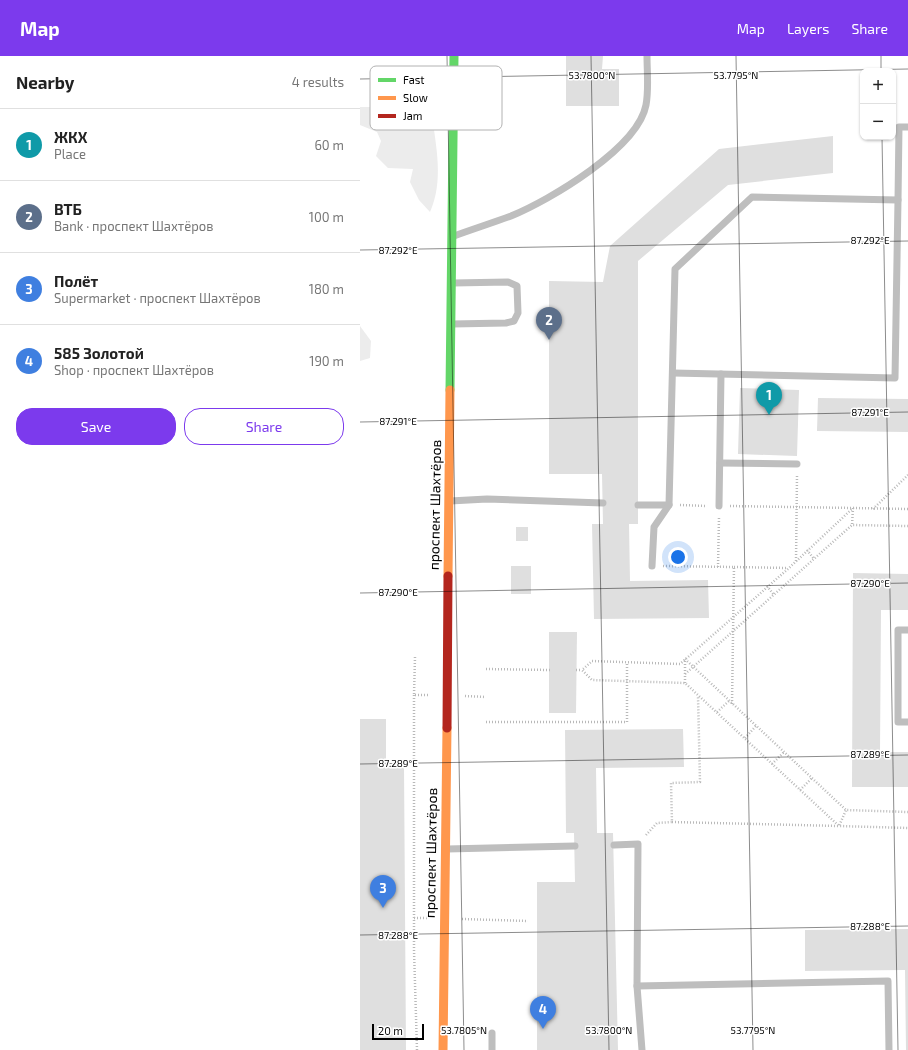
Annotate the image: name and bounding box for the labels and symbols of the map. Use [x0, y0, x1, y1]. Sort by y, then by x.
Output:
legend [370, 66, 502, 130]
text: 53.7800°N [569, 69, 615, 81]
text: 53.7795°N [714, 69, 758, 81]
text: Fast [403, 73, 425, 86]
text: Slow [403, 91, 428, 104]
text: Jam [403, 109, 422, 122]
text: 87.292°E [850, 234, 890, 246]
text: 87.292°E [378, 244, 418, 256]
pin: 2 [536, 307, 562, 340]
pin: 1 [756, 382, 782, 415]
text: 87.291°E [851, 406, 889, 418]
text: 87.291°E [379, 415, 417, 427]
street label: проспект Шахтёров [425, 440, 444, 570]
your location [668, 547, 688, 567]
text: 87.290°E [850, 577, 890, 589]
text: 87.290°E [378, 586, 418, 598]
text: 87.289°E [850, 748, 890, 760]
text: 87.289°E [378, 757, 418, 769]
street label: проспект Шахтёров [421, 788, 440, 918]
pin: 3 [370, 875, 396, 908]
text: 87.288°E [850, 920, 890, 932]
text: 87.288°E [378, 929, 418, 941]
pin: 4 [530, 996, 556, 1029]
scale bar [372, 1022, 424, 1041]
text: 53.7805°N [441, 1024, 487, 1036]
text: 53.7800°N [586, 1024, 632, 1036]
text: 53.7795°N [731, 1024, 775, 1036]

